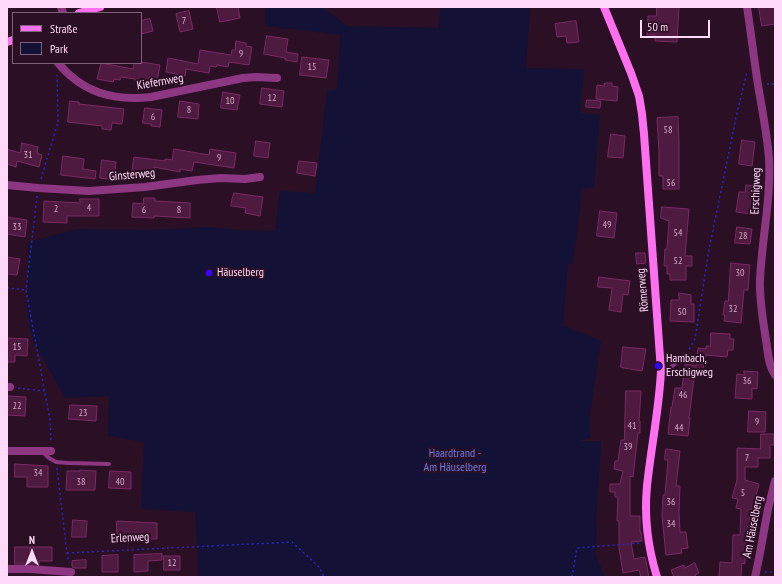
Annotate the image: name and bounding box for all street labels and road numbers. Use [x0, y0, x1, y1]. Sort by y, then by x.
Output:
street label: Kiefernweg [136, 71, 184, 93]
street label: Ginsterweg [108, 166, 156, 184]
street label: Erschigweg [748, 167, 764, 215]
street label: Römerweg [634, 268, 652, 312]
street label: Am Häuselberg [740, 495, 766, 559]
street label: Erlenweg [110, 530, 150, 546]

